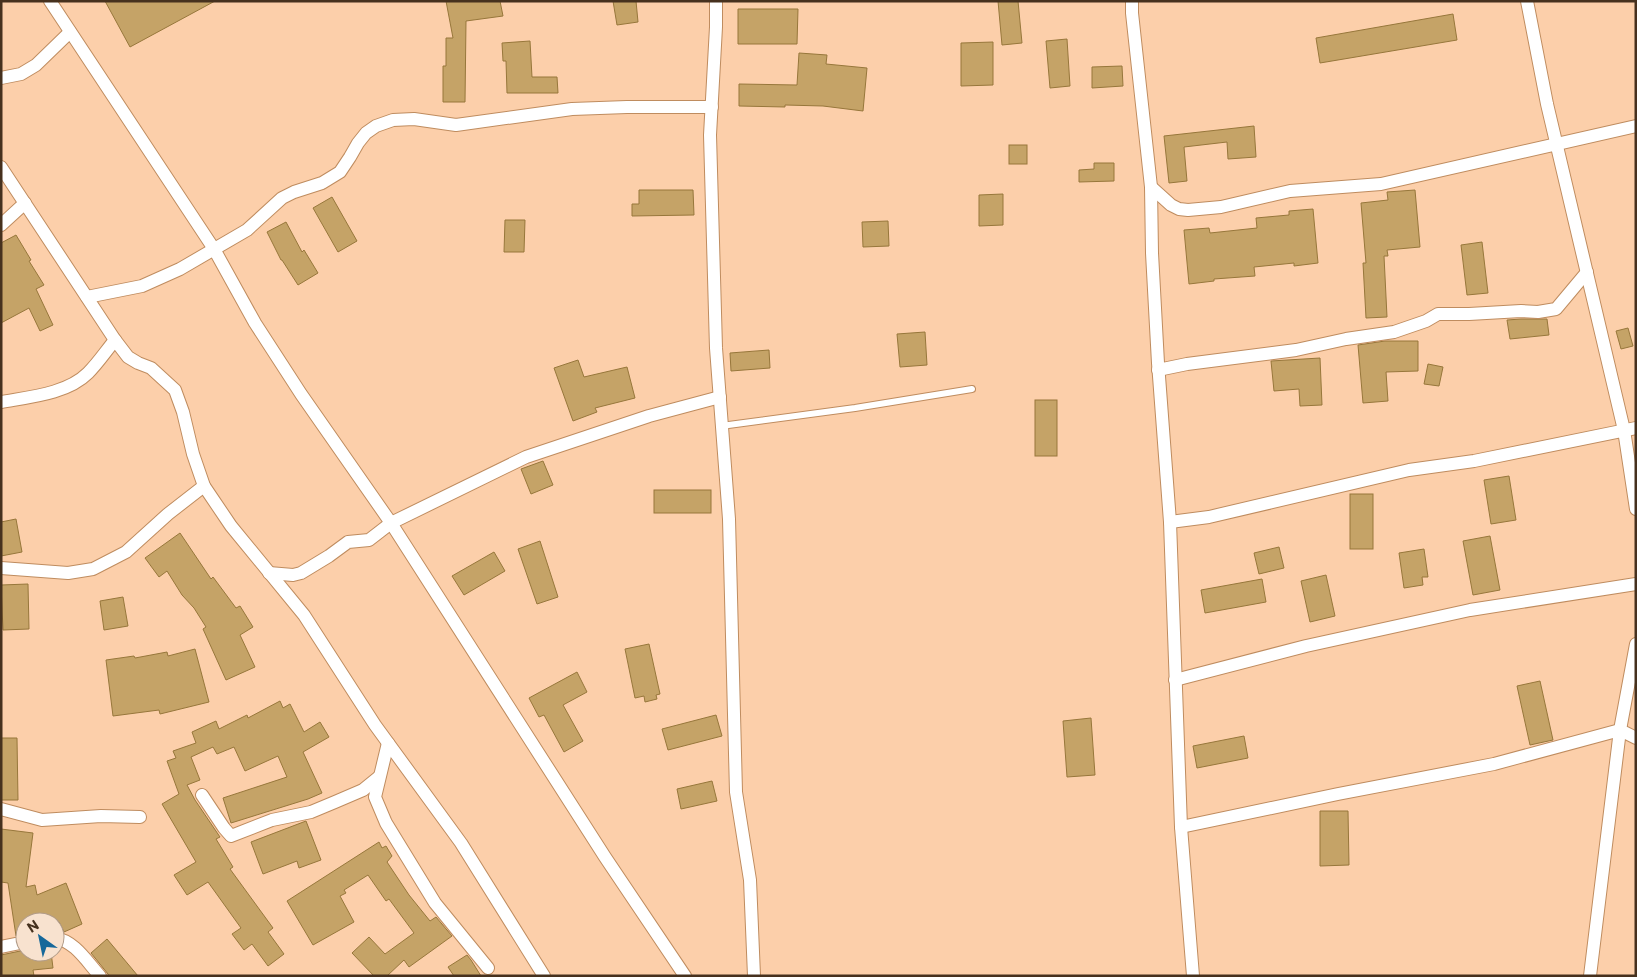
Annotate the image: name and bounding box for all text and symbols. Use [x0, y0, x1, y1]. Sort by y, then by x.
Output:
north arrow [15, 912, 65, 962]
text: N [24, 916, 42, 936]

